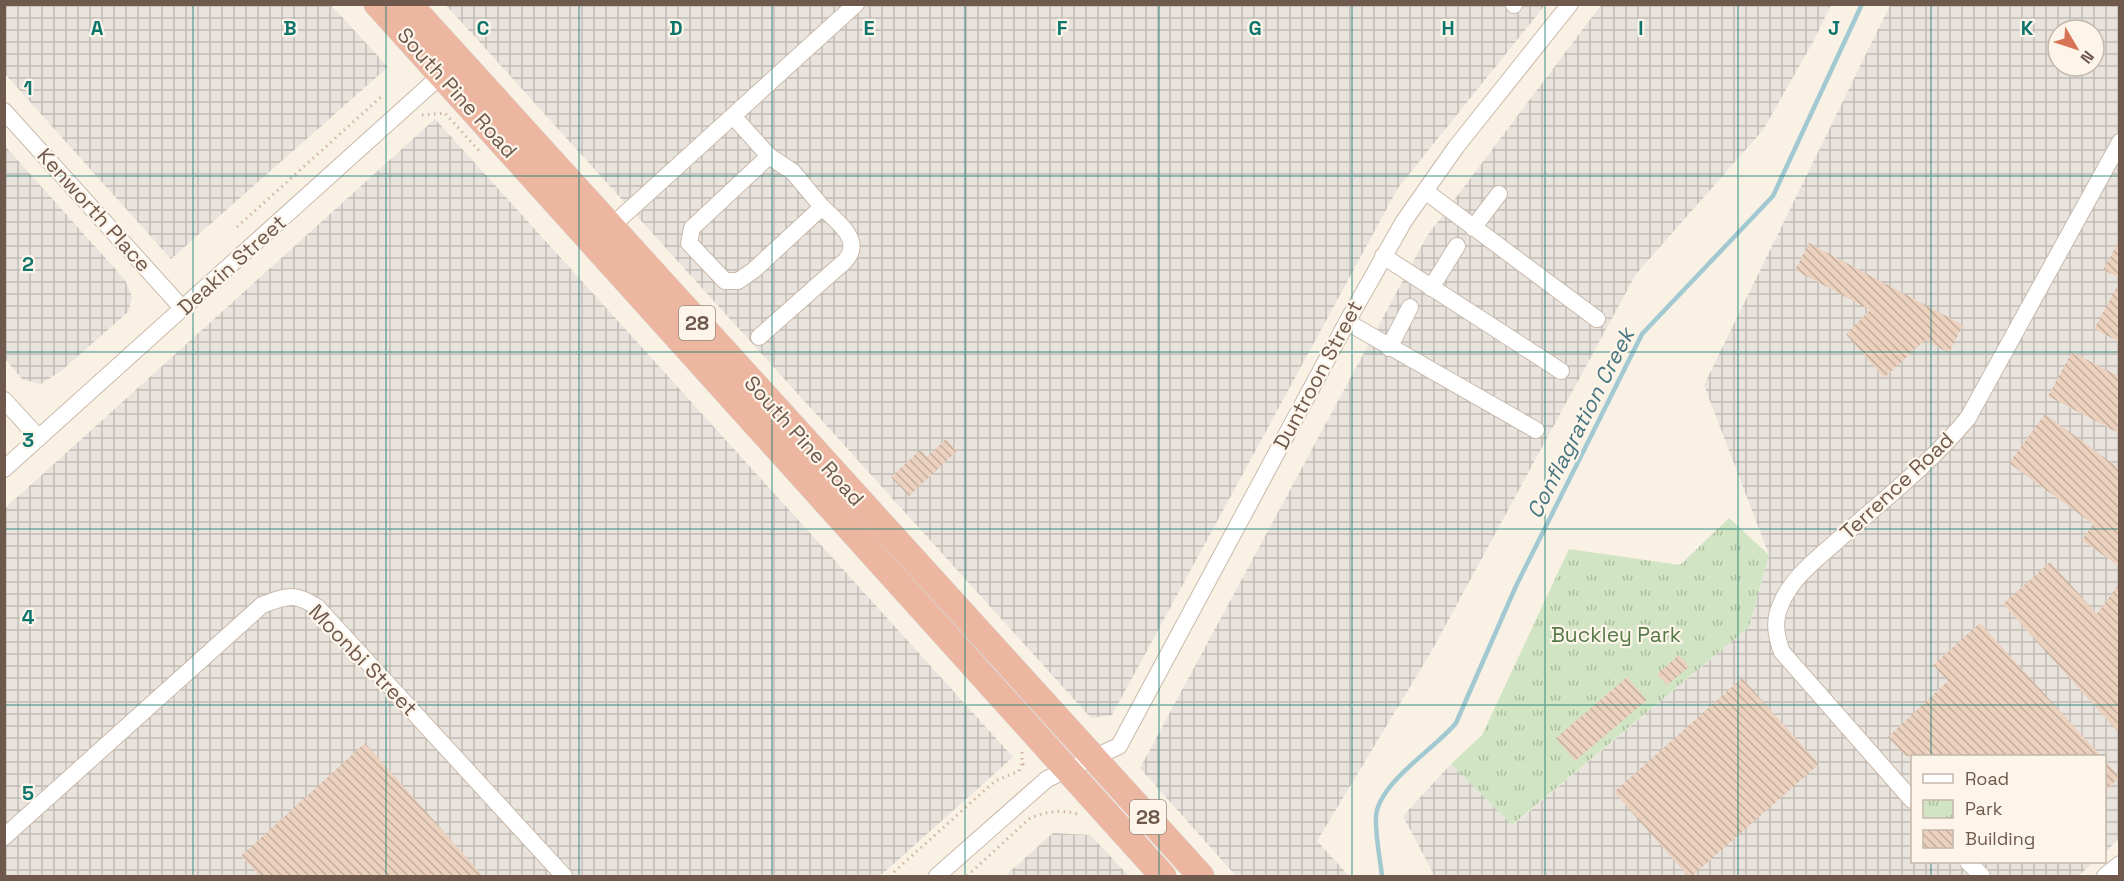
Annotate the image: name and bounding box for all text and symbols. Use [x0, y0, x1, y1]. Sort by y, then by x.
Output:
text: A [91, 15, 104, 41]
text: B [283, 15, 297, 41]
text: C [477, 15, 490, 41]
text: D [669, 15, 683, 41]
text: E [863, 15, 875, 41]
text: F [1057, 15, 1068, 41]
text: G [1248, 15, 1262, 41]
text: H [1441, 15, 1455, 41]
text: I [1638, 15, 1644, 41]
text: J [1828, 15, 1840, 41]
text: K [2021, 15, 2034, 41]
north arrow [2046, 18, 2106, 78]
street label: South Pine Road [392, 22, 523, 164]
text: N [2076, 46, 2099, 68]
text: 1 [23, 75, 33, 101]
street label: Kenworth Place [32, 142, 157, 277]
street label: Deakin Street [172, 209, 292, 321]
text: 2 [22, 251, 34, 277]
street label: Duntroon Street [1267, 296, 1368, 454]
road number: 28 [679, 306, 715, 340]
water label: Conflagration Creek [1520, 321, 1641, 523]
street label: South Pine Road [739, 370, 870, 512]
street label: Terrence Road [1834, 426, 1959, 545]
text: 3 [22, 427, 34, 453]
street label: Moonbi Street [303, 598, 424, 721]
text: 4 [22, 604, 35, 630]
park label: Buckley Park [1551, 621, 1681, 648]
legend [1911, 755, 2106, 863]
text: Road [1965, 767, 2009, 790]
text: 5 [22, 780, 34, 806]
text: Park [1965, 797, 2003, 820]
road number: 28 [1130, 800, 1166, 834]
text: Building [1965, 827, 2035, 850]

